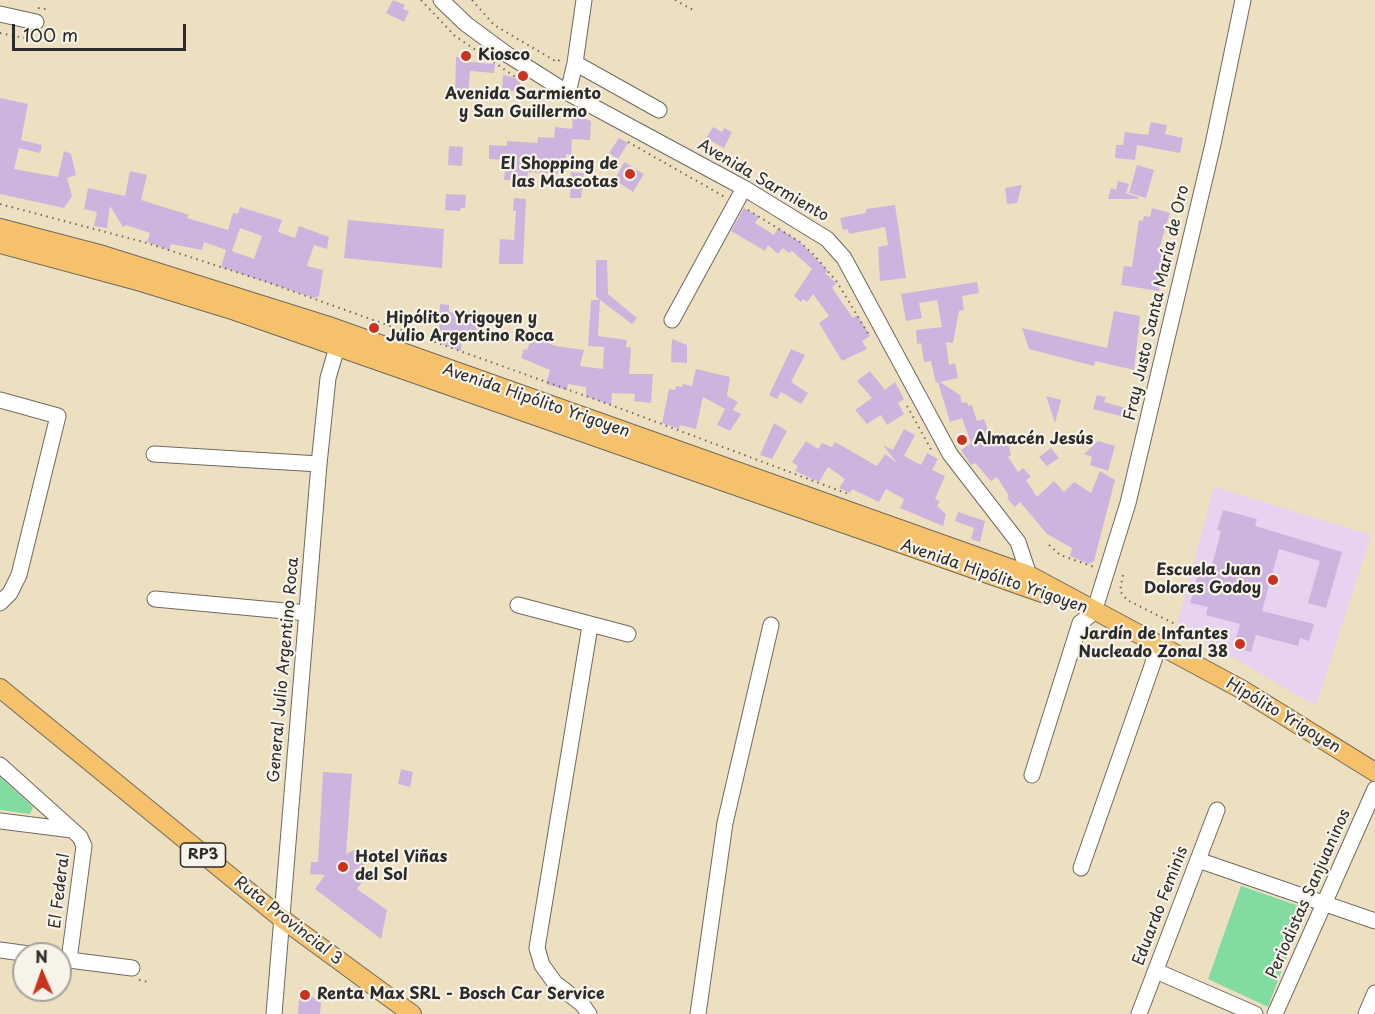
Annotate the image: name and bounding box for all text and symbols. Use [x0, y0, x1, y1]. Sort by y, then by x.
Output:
scale bar [15, 12, 189, 50]
text: 100 m [23, 21, 78, 48]
place label: Kiosco [478, 46, 530, 66]
marker: Kiosco [459, 49, 473, 63]
marker: Avenida Sarmiento y San Guillermo [516, 69, 530, 83]
place label: Avenida Sarmiento y San Guillermo [445, 85, 601, 123]
street label: Avenida Sarmiento [694, 136, 832, 226]
place label: El Shopping de las Mascotas [500, 155, 618, 193]
marker: El Shopping de las Mascotas [623, 167, 637, 181]
street label: Fray Justo Santa María de Oro [1121, 183, 1193, 423]
place label: Hipólito Yrigoyen y Julio Argentino Roca [386, 309, 554, 347]
marker: Hipólito Yrigoyen y Julio Argentino Roca [367, 321, 381, 335]
street label: Avenida Hipólito Yrigoyen [440, 360, 632, 442]
place label: Almacén Jesús [974, 430, 1093, 450]
marker: Almacén Jesús [955, 433, 969, 447]
street label: Avenida Hipólito Yrigoyen [898, 536, 1090, 618]
street label: General Julio Argentino Roca [265, 557, 303, 783]
place label: Escuela Juan Dolores Godoy [1144, 561, 1261, 599]
marker: Escuela Juan Dolores Godoy [1266, 573, 1280, 587]
place label: Jardín de Infantes Nucleado Zonal 38 [1079, 625, 1228, 663]
marker: Jardín de Infantes Nucleado Zonal 38 [1233, 637, 1247, 651]
street label: Hipólito Yrigoyen [1222, 674, 1344, 758]
street label: Periodistas Sanjuaninos [1263, 806, 1355, 982]
road number: RP3 [180, 843, 226, 867]
street label: Eduardo Feminis [1129, 844, 1193, 968]
place label: Hotel Viñas del Sol [355, 848, 447, 886]
street label: El Federal [46, 852, 74, 930]
marker: Hotel Viñas del Sol [336, 860, 350, 874]
street label: Ruta Provincial 3 [230, 873, 346, 969]
north arrow [12, 942, 72, 1002]
text: N [35, 944, 48, 968]
place label: Renta Max SRL - Bosch Car Service [317, 985, 605, 1005]
marker: Renta Max SRL - Bosch Car Service [298, 988, 312, 1002]

